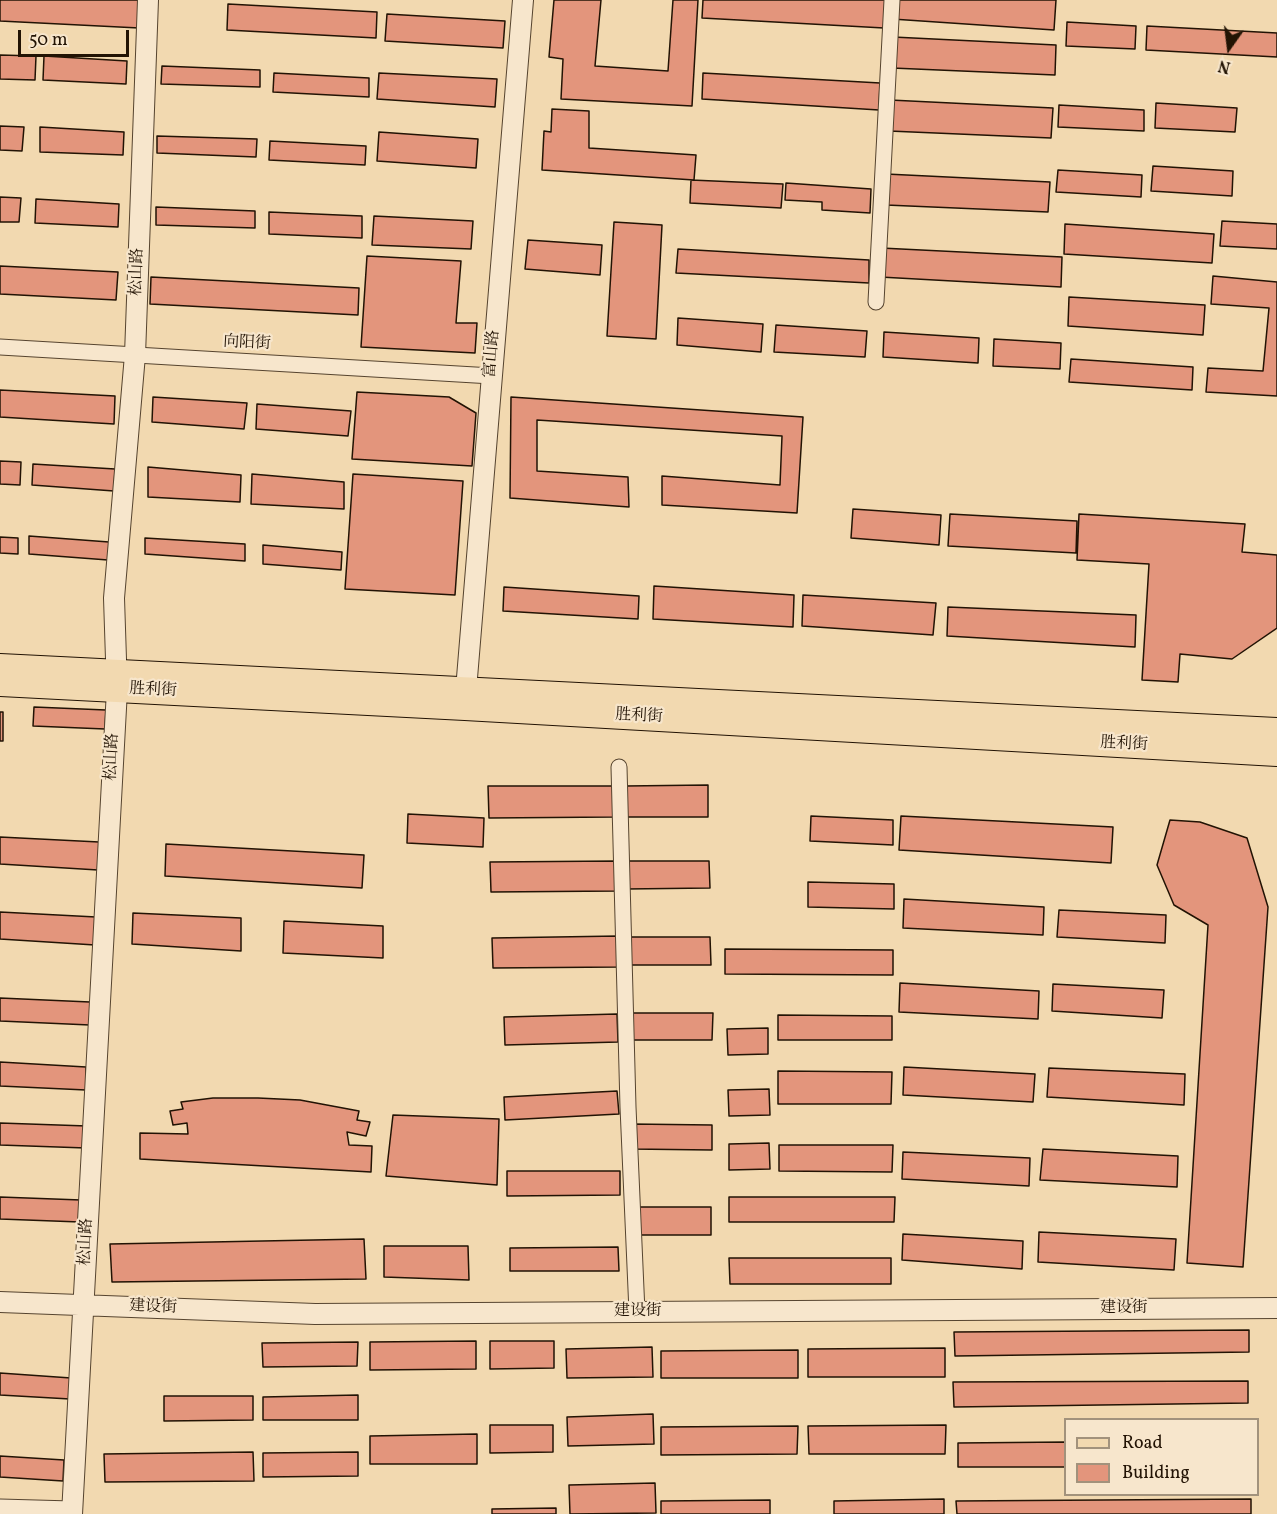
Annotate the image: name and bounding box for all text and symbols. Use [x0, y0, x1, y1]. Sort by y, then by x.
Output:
scale bar [21, 18, 132, 56]
north arrow [1199, 18, 1259, 78]
text: 50 m [29, 28, 68, 53]
text: N [1216, 53, 1233, 78]
street label: 松山路 [128, 248, 148, 296]
street label: 富山路 [481, 329, 505, 379]
street label: 向阳街 [223, 333, 271, 355]
street label: 胜利街 [129, 680, 177, 702]
street label: 胜利街 [615, 706, 663, 728]
street label: 松山路 [102, 733, 124, 781]
street label: 胜利街 [1100, 734, 1148, 756]
street label: 松山路 [76, 1218, 98, 1266]
street label: 建设街 [129, 1298, 177, 1318]
street label: 建设街 [1100, 1299, 1148, 1319]
street label: 建设街 [614, 1302, 662, 1322]
legend [1064, 1418, 1259, 1496]
text: Road [1122, 1431, 1163, 1456]
text: Building [1122, 1461, 1190, 1486]

